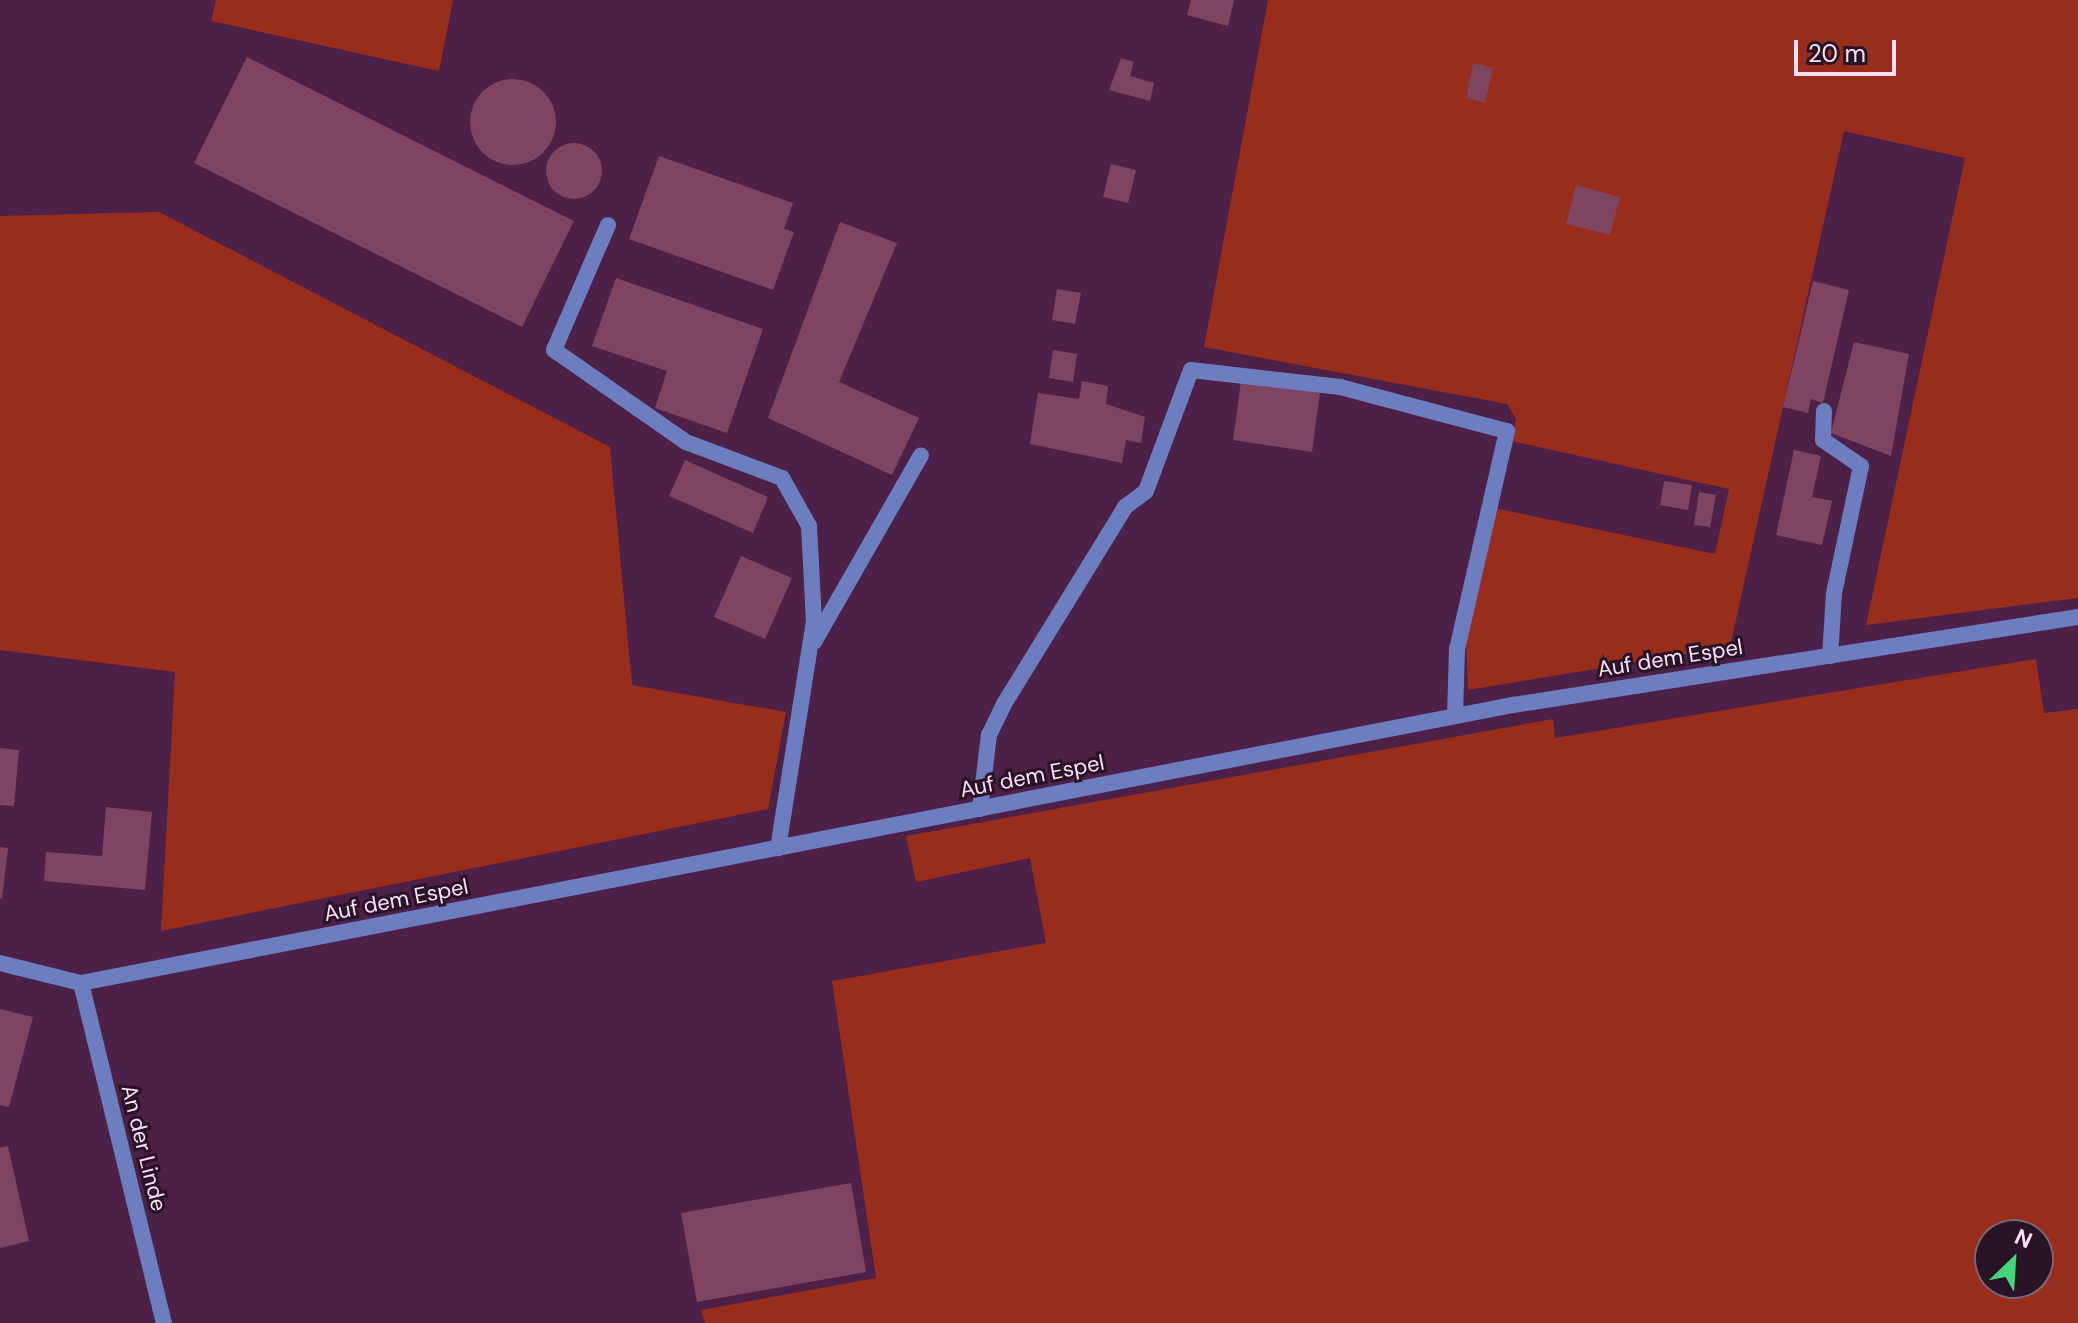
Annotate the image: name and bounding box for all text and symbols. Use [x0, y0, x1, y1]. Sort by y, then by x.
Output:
scale bar [1798, 24, 1900, 74]
text: 20 m [1808, 38, 1866, 69]
street label: Auf dem Espel [1595, 633, 1745, 683]
street label: Auf dem Espel [957, 749, 1107, 803]
street label: Auf dem Espel [321, 873, 471, 927]
street label: An der Linde [116, 1082, 172, 1214]
north arrow [1974, 1219, 2054, 1299]
text: N [2010, 1222, 2037, 1255]

